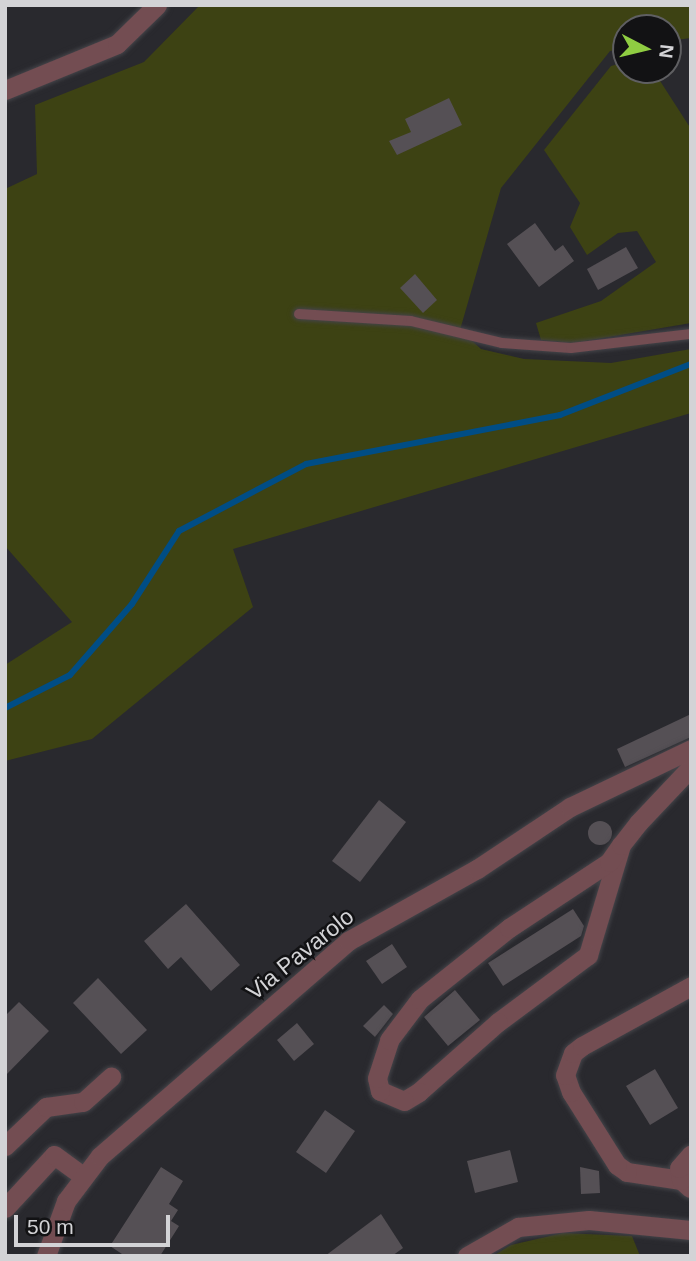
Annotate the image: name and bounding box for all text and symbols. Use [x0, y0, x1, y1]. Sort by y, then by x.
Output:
north arrow [612, 14, 682, 84]
text: N [655, 43, 678, 59]
street label: Via Pavarolo [241, 902, 359, 1006]
scale bar [18, 1202, 173, 1246]
text: 50 m [27, 1215, 74, 1238]

